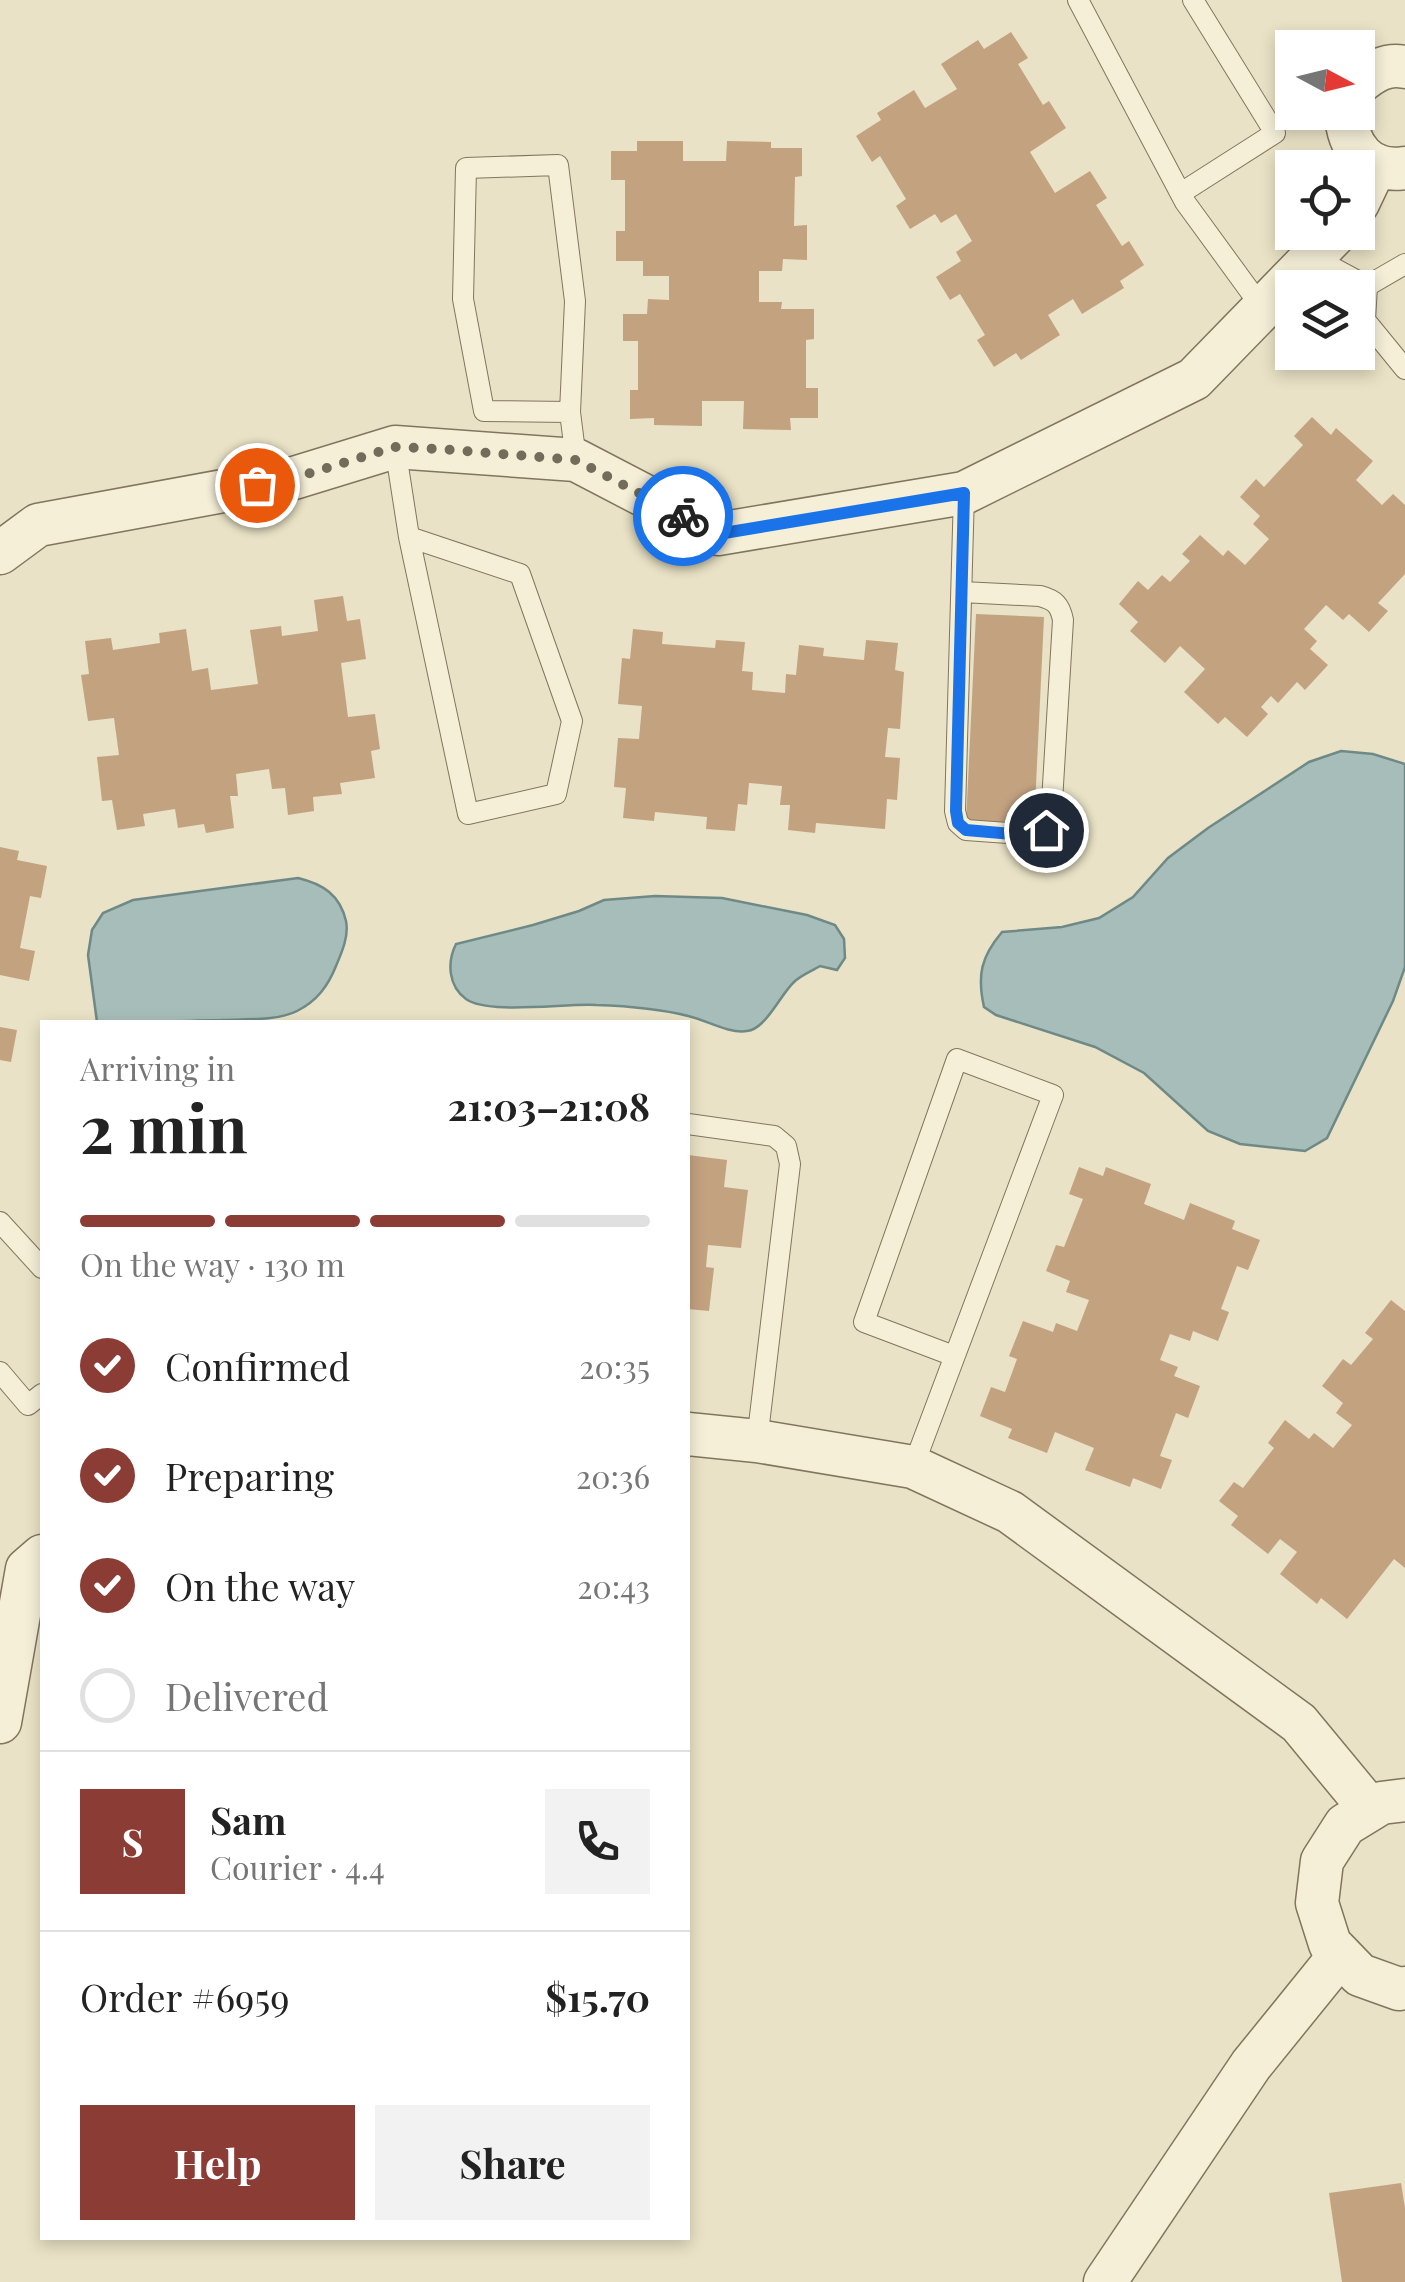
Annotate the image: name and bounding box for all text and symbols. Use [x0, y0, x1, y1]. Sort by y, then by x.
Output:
north arrow [1275, 30, 1375, 130]
map controls [1275, 30, 1375, 370]
button: locate [1275, 150, 1375, 250]
button: layers [1275, 270, 1375, 370]
pin [215, 443, 300, 528]
icon: bag [230, 458, 285, 513]
courier [633, 466, 733, 566]
icon: bike [656, 489, 711, 544]
pin [1004, 788, 1089, 873]
icon: home [1019, 803, 1074, 858]
text: Arriving in [80, 1046, 235, 1089]
text: 21:03–21:08 [448, 1080, 650, 1131]
text: 2 min [80, 1083, 248, 1169]
text: On the way · 130 m [80, 1242, 345, 1285]
icon: check [80, 1338, 135, 1393]
text: Confirmed [165, 1340, 350, 1391]
text: 20:35 [579, 1344, 650, 1387]
icon: check [80, 1448, 135, 1503]
text: Preparing [165, 1450, 334, 1501]
text: 20:36 [576, 1454, 650, 1497]
icon: check [80, 1558, 135, 1613]
text: On the way [165, 1560, 355, 1611]
text: 20:43 [577, 1564, 650, 1607]
text: Delivered [165, 1670, 329, 1721]
button: phone [545, 1789, 650, 1894]
text: Sam [210, 1794, 286, 1845]
text: S [121, 1816, 144, 1867]
text: Courier · 4.4 [210, 1845, 385, 1888]
text: Order #6959 [80, 1971, 290, 2022]
text: $15.70 [545, 1971, 650, 2022]
button: Help [80, 2105, 355, 2220]
button: Share [375, 2105, 650, 2220]

